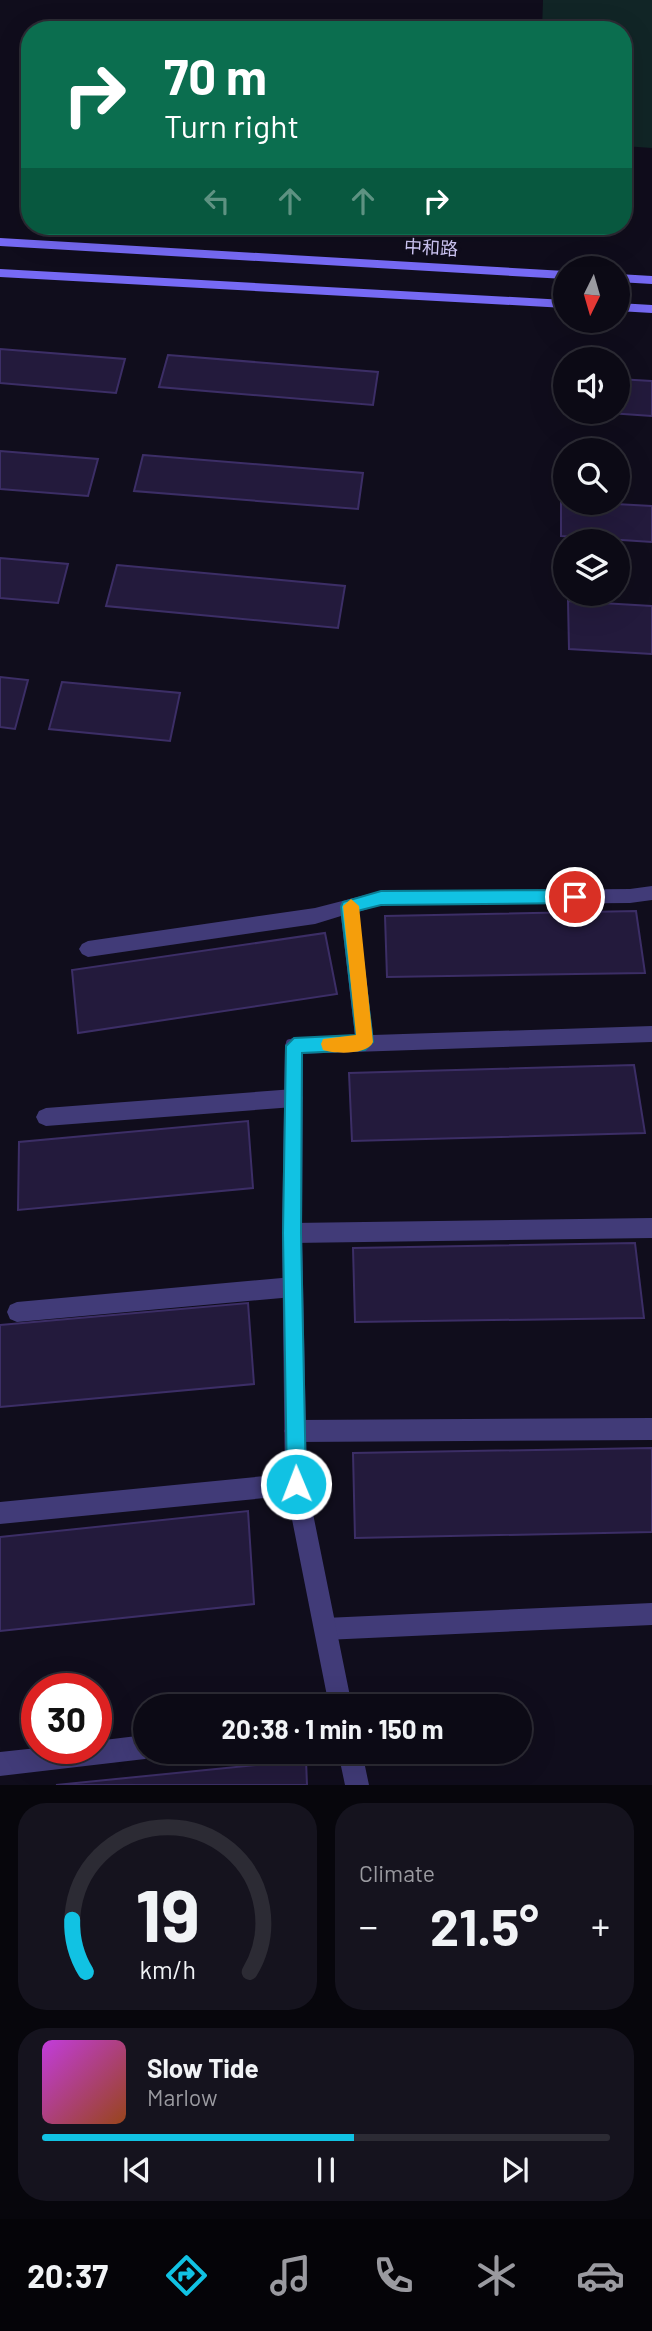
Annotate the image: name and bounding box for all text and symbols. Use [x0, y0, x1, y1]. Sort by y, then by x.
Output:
text: 70 m [164, 46, 267, 105]
icon: right [49, 49, 140, 140]
text: Turn right [164, 106, 299, 144]
icon: left [198, 182, 236, 220]
icon: ahead [271, 182, 309, 220]
icon: ahead [344, 182, 382, 220]
icon: right [417, 182, 455, 220]
street label: 中和路 [404, 235, 459, 259]
north arrow [553, 256, 630, 332]
map controls [553, 256, 630, 606]
button: sound [553, 347, 630, 424]
button: search [553, 438, 630, 515]
button: layers [553, 529, 630, 606]
pin [545, 867, 605, 927]
icon: arrive [556, 878, 594, 916]
position arrow [259, 1447, 333, 1521]
speed limit sign: 30 [21, 1673, 112, 1764]
text: 20:38 · 1 min · 150 m [222, 1713, 443, 1744]
text: Climate [359, 1859, 435, 1887]
text: 19 [135, 1870, 200, 1958]
text: 21.5° [430, 1894, 539, 1956]
text: − [359, 1902, 378, 1948]
text: + [591, 1902, 610, 1948]
text: km/h [139, 1954, 196, 1984]
text: Slow Tide [147, 2052, 259, 2083]
text: Marlow [147, 2083, 218, 2111]
icon: previous [118, 2151, 156, 2189]
icon: pause [307, 2151, 345, 2189]
icon: next [496, 2151, 534, 2189]
icon: directions [162, 2251, 211, 2300]
icon: music [266, 2251, 315, 2300]
icon: phone [369, 2251, 418, 2300]
icon: climate [472, 2251, 521, 2300]
icon: car [576, 2251, 625, 2300]
text: 20:37 [27, 2256, 108, 2294]

